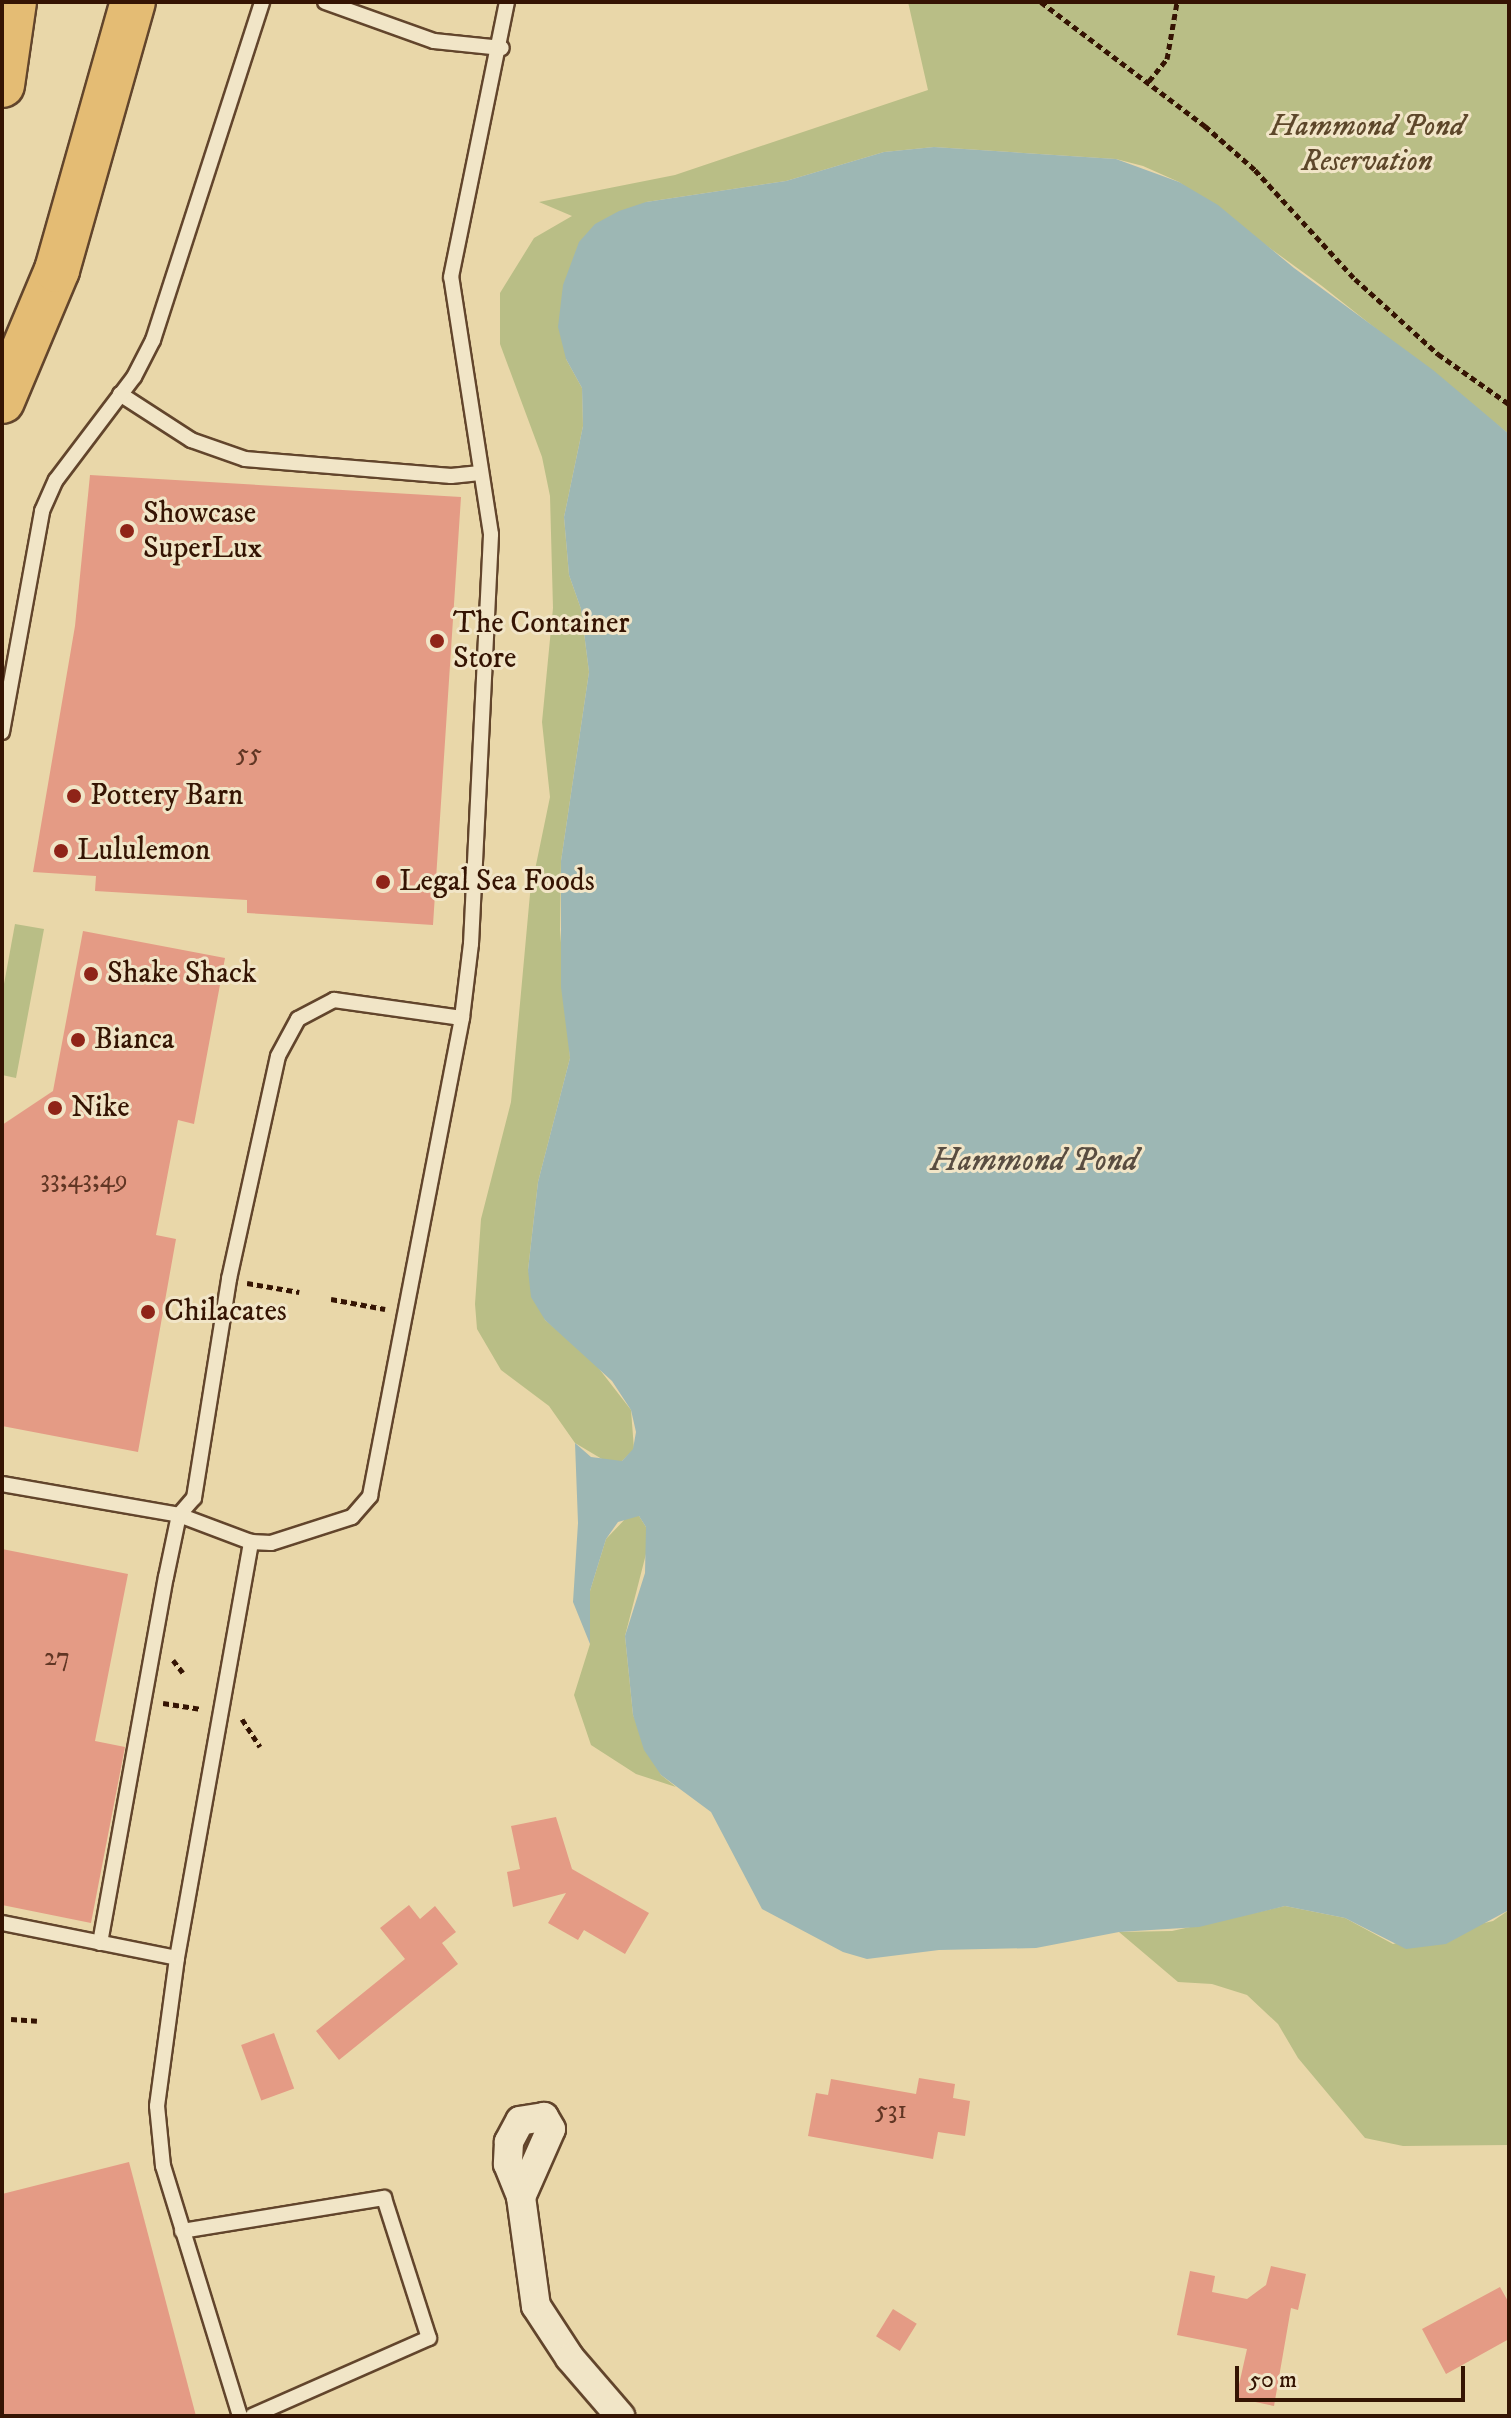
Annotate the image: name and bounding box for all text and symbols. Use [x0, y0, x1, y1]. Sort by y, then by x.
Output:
park label: Hammond Pond Reservation [1270, 109, 1464, 180]
place label: Showcase SuperLux [143, 496, 262, 566]
marker: Showcase SuperLux [118, 522, 136, 540]
place label: The Container Store [453, 606, 630, 676]
marker: The Container Store [428, 632, 446, 650]
house number: 55 [236, 738, 262, 770]
place label: Pottery Barn [90, 778, 243, 814]
marker: Pottery Barn [65, 787, 83, 805]
place label: Lululemon [77, 833, 211, 869]
marker: Lululemon [52, 842, 70, 860]
place label: Legal Sea Foods [399, 864, 595, 900]
marker: Legal Sea Foods [374, 873, 392, 891]
place label: Shake Shack [107, 956, 257, 992]
marker: Shake Shack [82, 965, 100, 983]
place label: Bianca [94, 1022, 175, 1058]
marker: Bianca [69, 1031, 87, 1049]
place label: Nike [71, 1090, 130, 1126]
marker: Nike [46, 1099, 64, 1117]
water label: Hammond Pond [930, 1142, 1138, 1180]
house number: 33;43;49 [40, 1164, 128, 1196]
place label: Chilacates [164, 1294, 287, 1330]
marker: Chilacates [139, 1303, 157, 1321]
house number: 27 [44, 1642, 70, 1674]
house number: 531 [875, 2095, 907, 2127]
scale bar [1239, 2350, 1469, 2400]
text: 50 m [1249, 2365, 1297, 2395]

